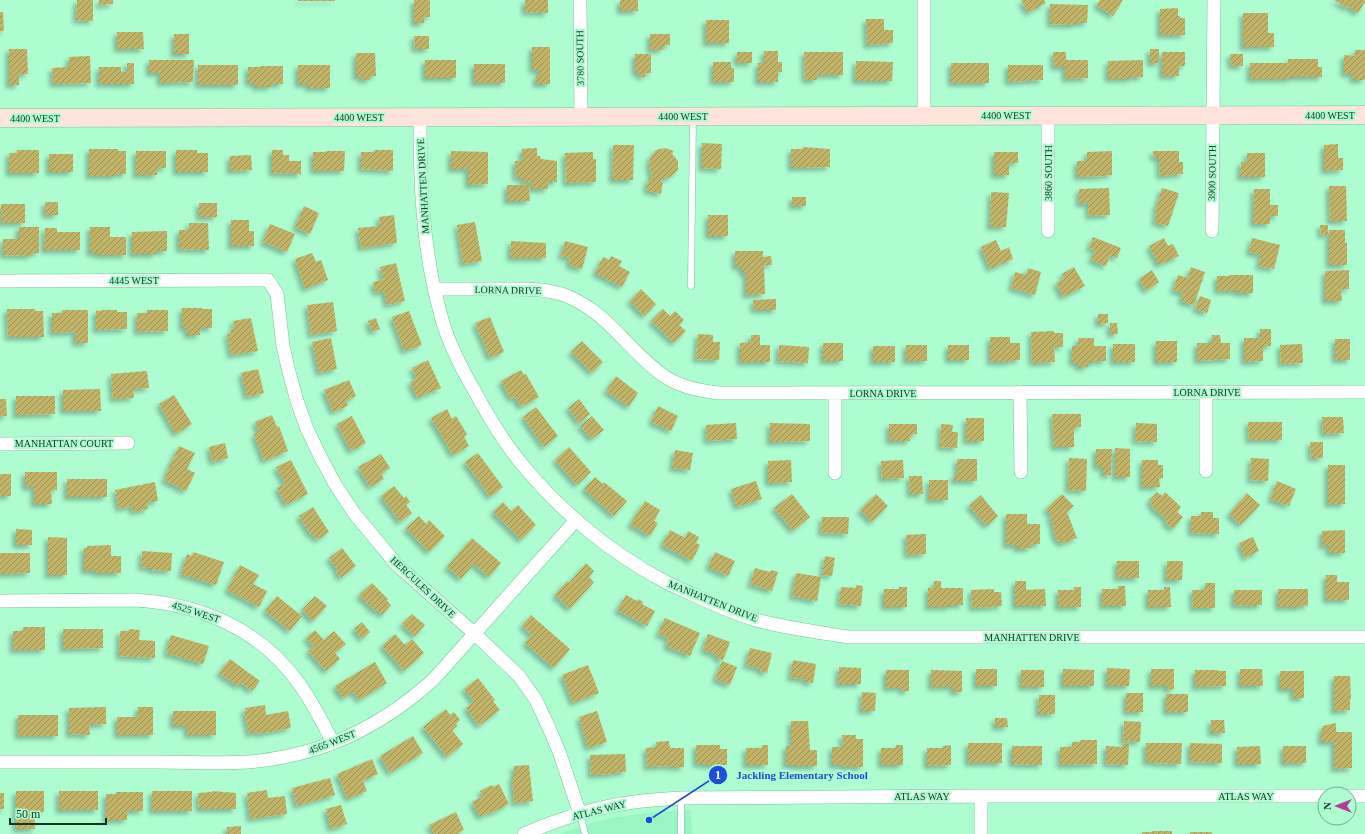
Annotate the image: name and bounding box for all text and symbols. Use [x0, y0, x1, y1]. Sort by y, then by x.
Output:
street label: 3780 SOUTH [574, 30, 586, 86]
street label: 4400 WEST [981, 110, 1031, 121]
street label: 4400 WEST [1305, 110, 1355, 121]
street label: 4400 WEST [658, 111, 708, 122]
street label: 4400 WEST [334, 112, 384, 123]
street label: 4400 WEST [10, 113, 60, 124]
street label: MANHATTEN DRIVE [415, 138, 431, 234]
street label: 3860 SOUTH [1043, 145, 1054, 201]
street label: 3900 SOUTH [1206, 145, 1218, 201]
street label: 4445 WEST [109, 275, 159, 286]
street label: LORNA DRIVE [474, 284, 542, 296]
street label: LORNA DRIVE [1174, 387, 1240, 398]
street label: LORNA DRIVE [850, 388, 916, 399]
street label: MANHATTAN COURT [15, 438, 113, 449]
street label: HERCULES DRIVE [388, 554, 458, 620]
street label: MANHATTEN DRIVE [667, 578, 759, 624]
street label: 4525 WEST [171, 599, 221, 625]
street label: MANHATTEN DRIVE [984, 632, 1080, 643]
street label: 4565 WEST [307, 728, 357, 756]
callout: Jackling Elementary School [708, 764, 876, 787]
text: 1 [715, 768, 721, 782]
text: Jackling Elementary School [736, 769, 868, 781]
north arrow [1317, 786, 1357, 826]
street label: ATLAS WAY [894, 791, 950, 802]
street label: ATLAS WAY [1218, 791, 1274, 802]
street label: ATLAS WAY [571, 798, 627, 822]
scale bar [10, 800, 106, 826]
text: N [1321, 802, 1333, 810]
text: 50 m [16, 807, 41, 821]

